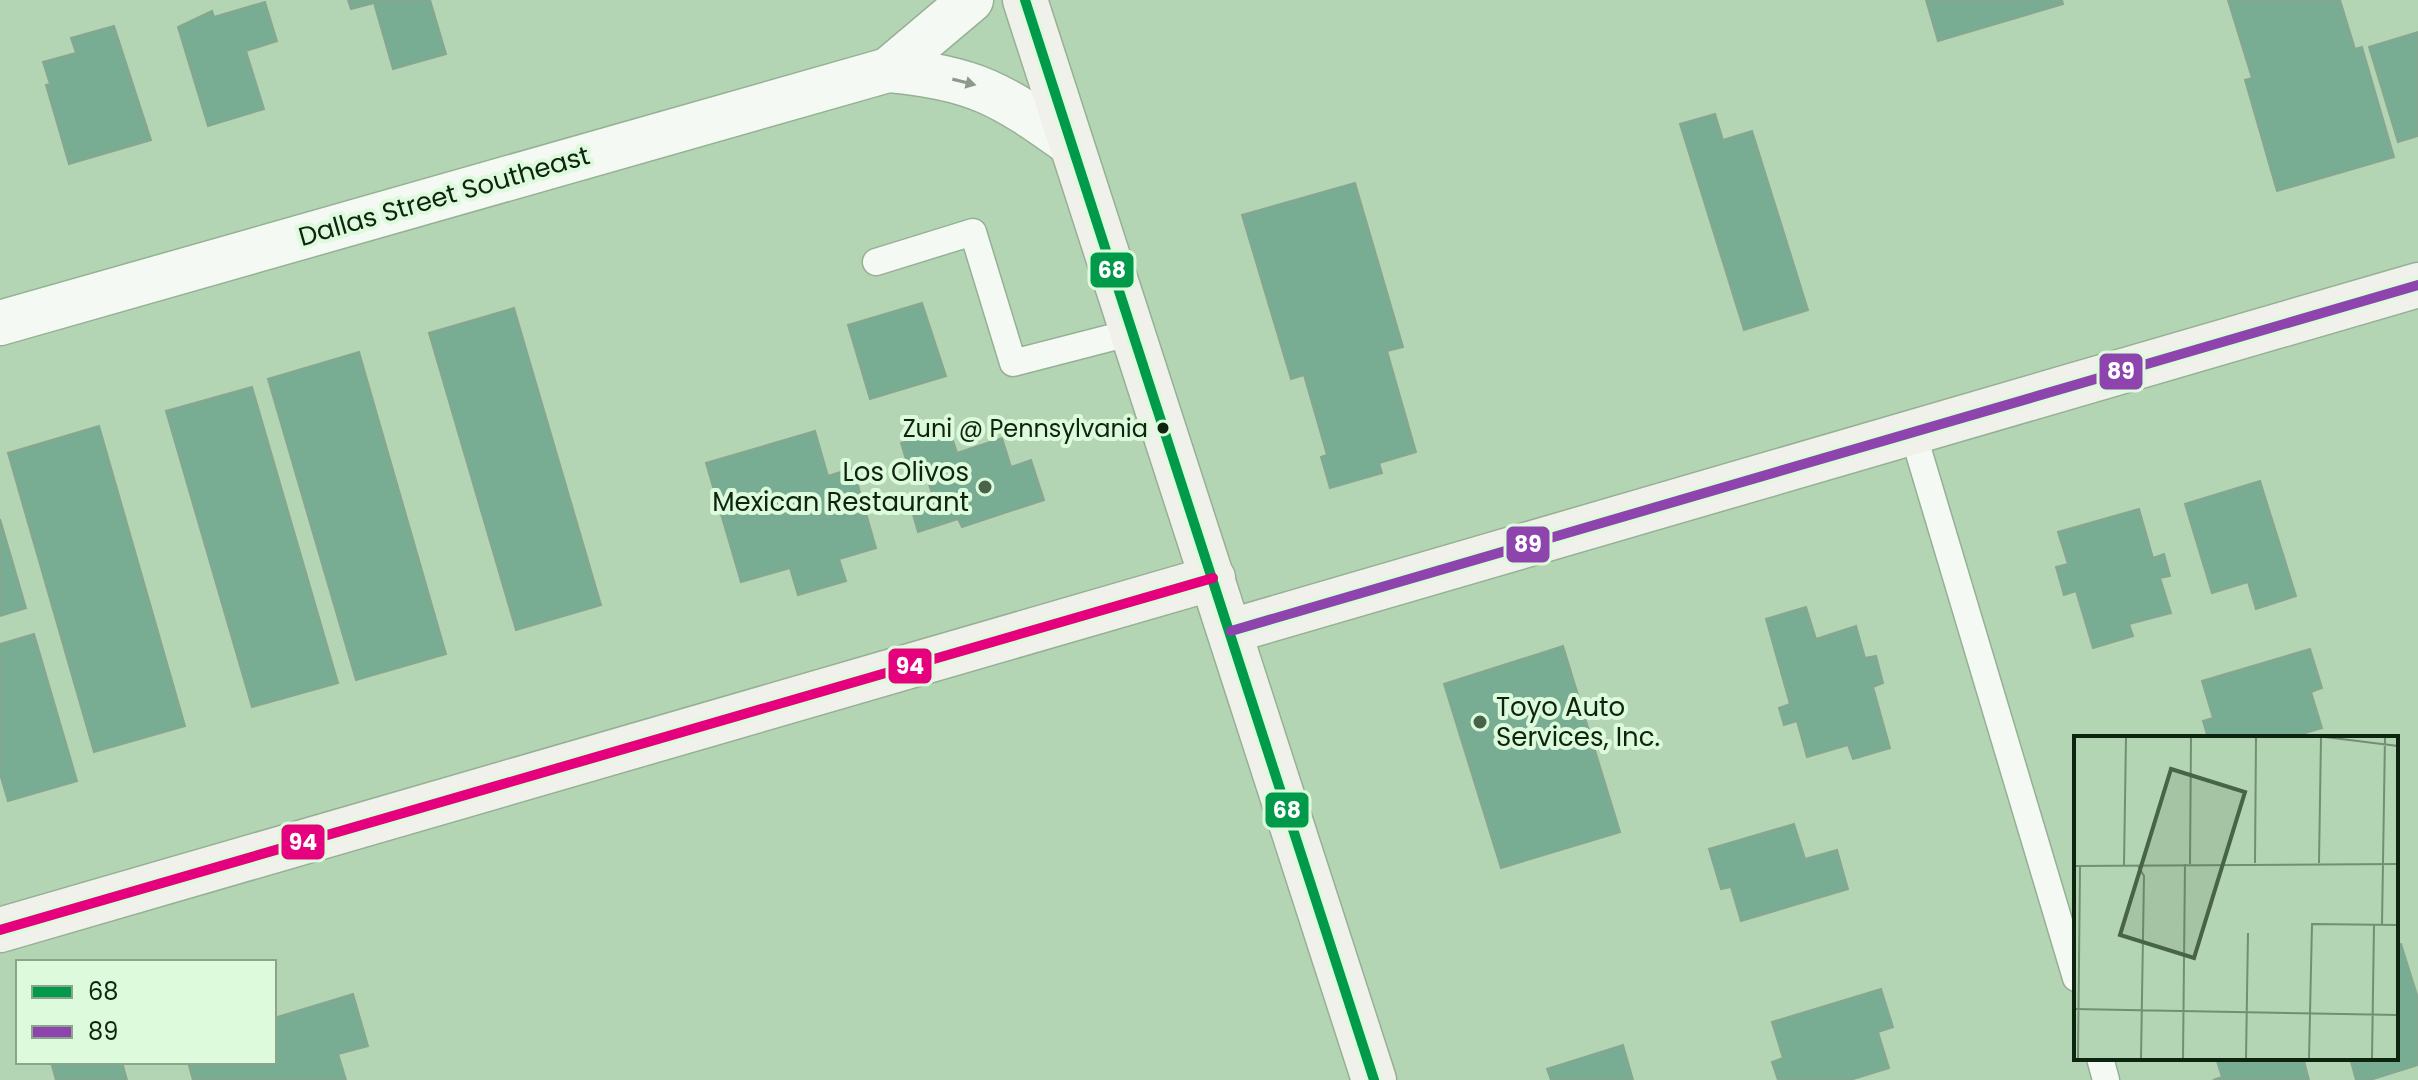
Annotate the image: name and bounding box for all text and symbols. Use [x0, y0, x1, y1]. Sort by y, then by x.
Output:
one-way arrow [952, 77, 977, 89]
street label: Dallas Street Southeast [294, 137, 594, 255]
line badge: 68 [1089, 251, 1135, 289]
text: 68 [1098, 255, 1126, 286]
line badge: 89 [2098, 352, 2144, 391]
text: 89 [2107, 356, 2135, 387]
place label: Zuni @ Pennsylvania [903, 412, 1148, 445]
marker: Zuni @ Pennsylvania [1155, 420, 1171, 436]
place label: Los Olivos Mexican Restaurant [712, 454, 969, 520]
marker: Los Olivos Mexican Restaurant [976, 478, 994, 496]
line badge: 89 [1505, 525, 1551, 564]
text: 89 [1514, 529, 1542, 560]
line badge: 94 [887, 647, 933, 685]
text: 94 [896, 651, 924, 682]
place label: Toyo Auto Services, Inc. [1496, 689, 1660, 755]
marker: Toyo Auto Services, Inc. [1471, 713, 1489, 731]
inset map [2074, 736, 2398, 1060]
line badge: 68 [1264, 791, 1310, 829]
text: 68 [1273, 795, 1301, 826]
line badge: 94 [280, 823, 326, 861]
text: 94 [289, 827, 317, 858]
legend [16, 960, 276, 1064]
text: 68 [88, 975, 118, 1008]
text: 89 [88, 1015, 118, 1048]

